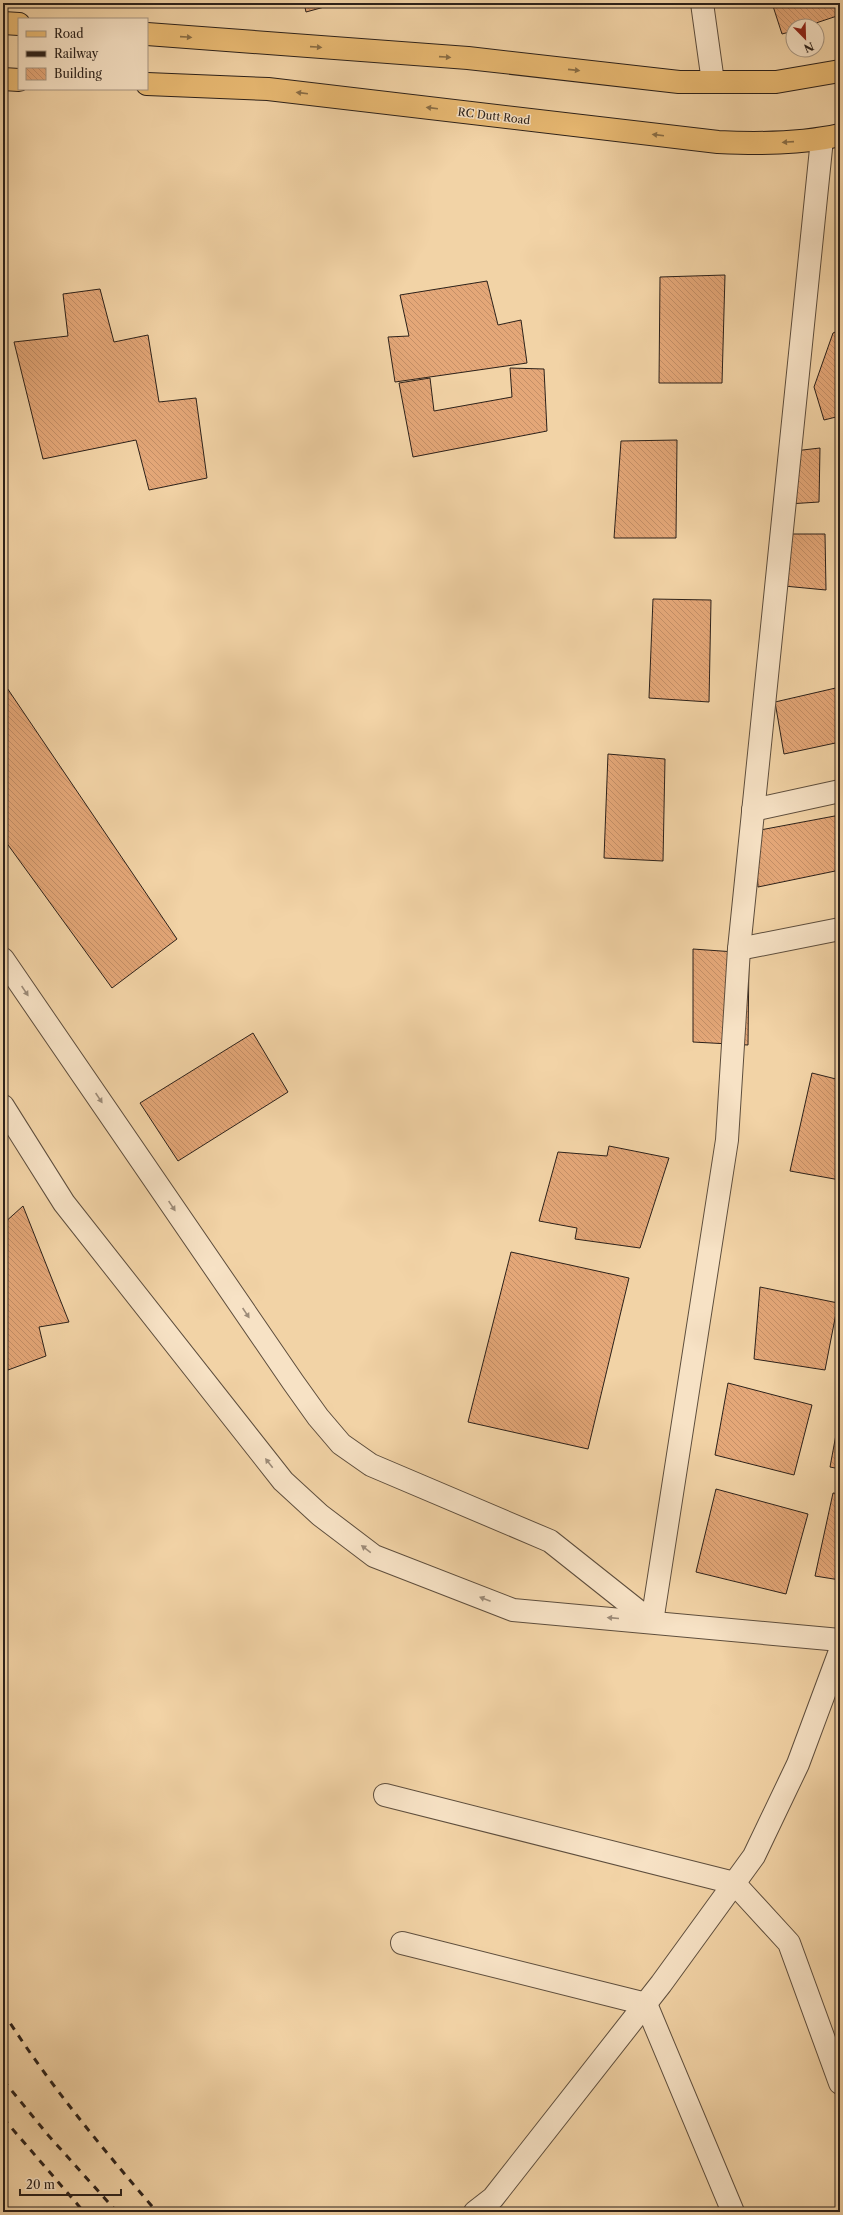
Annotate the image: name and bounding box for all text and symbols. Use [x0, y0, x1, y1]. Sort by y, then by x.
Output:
legend [18, 18, 148, 90]
north arrow [785, 18, 825, 58]
text: Road [54, 26, 84, 41]
one-way arrow [180, 33, 192, 40]
text: N [801, 39, 816, 56]
one-way arrow [309, 43, 322, 50]
text: Railway [54, 46, 99, 61]
one-way arrow [439, 53, 451, 60]
text: Building [54, 66, 102, 81]
one-way arrow [568, 67, 580, 74]
one-way arrow [296, 90, 309, 97]
one-way arrow [426, 105, 438, 112]
street label: RC Dutt Road [457, 105, 531, 127]
one-way arrow [652, 131, 664, 138]
one-way arrow [782, 138, 794, 145]
one-way arrow [21, 986, 29, 996]
one-way arrow [95, 1093, 103, 1104]
one-way arrow [168, 1200, 176, 1211]
one-way arrow [242, 1308, 250, 1318]
one-way arrow [265, 1457, 274, 1468]
one-way arrow [360, 1545, 371, 1553]
one-way arrow [479, 1596, 491, 1602]
one-way arrow [607, 1615, 619, 1622]
scale bar [20, 2171, 121, 2197]
text: 20 m [26, 2177, 55, 2192]

